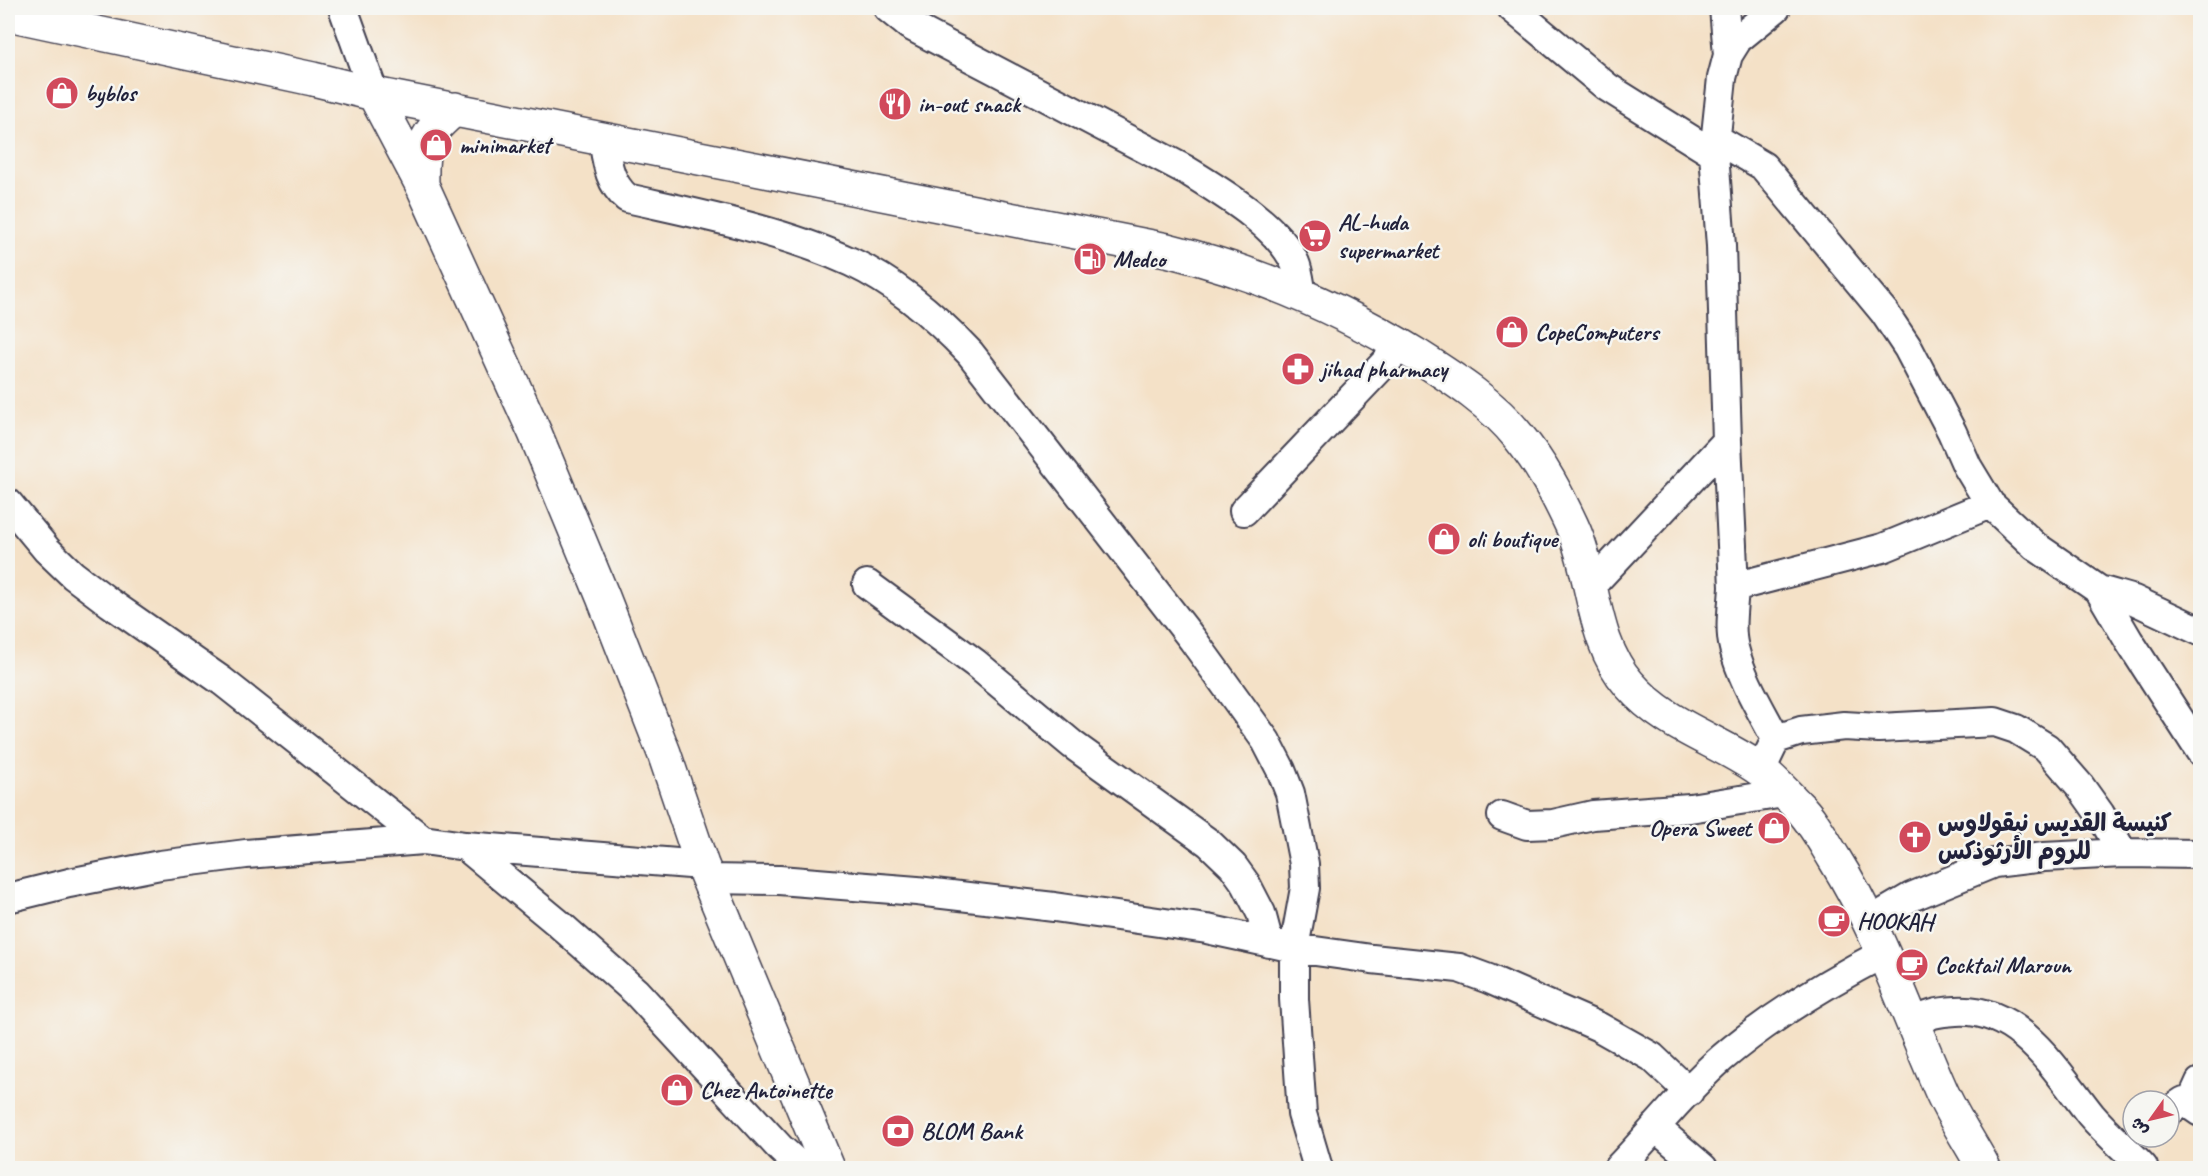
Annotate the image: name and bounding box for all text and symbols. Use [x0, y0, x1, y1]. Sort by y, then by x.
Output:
shop icon: byblos [44, 75, 80, 111]
place label: byblos [85, 78, 138, 108]
restaurant icon: in-out snack [877, 86, 913, 122]
place label: in-out snack [918, 89, 1022, 119]
shop icon: minimarket [418, 127, 454, 163]
place label: minimarket [459, 130, 554, 160]
place label: AL-huda supermarket [1338, 207, 1441, 265]
supermarket icon: AL-huda supermarket [1297, 218, 1333, 254]
fuel station icon: Medco [1072, 241, 1108, 277]
place label: Medco [1113, 244, 1168, 274]
shop icon: CopeComputers [1494, 314, 1530, 350]
place label: CopeComputers [1535, 317, 1661, 347]
pharmacy icon: jihad pharmacy [1280, 351, 1316, 387]
place label: jihad pharmacy [1318, 354, 1450, 384]
shop icon: oli boutique [1426, 521, 1462, 557]
place label: oli boutique [1467, 524, 1559, 554]
place label: كنيسة القديس نيقولاوس للروم الأرثوذكس [1938, 808, 2172, 869]
shop icon: Opera Sweet [1756, 810, 1792, 846]
place label: Opera Sweet [1649, 813, 1754, 843]
church icon: كنيسة القديس نيقولاوس للروم الأرثوذكس [1897, 819, 1933, 855]
cafe icon: HOOKAH [1816, 903, 1852, 939]
place label: HOOKAH [1857, 906, 1937, 936]
cafe icon: Cocktail Maroun [1894, 947, 1930, 983]
place label: Cocktail Maroun [1935, 950, 2073, 980]
shop icon: Chez Antoinette [659, 1072, 695, 1108]
place label: Chez Antoinette [700, 1075, 834, 1105]
north arrow [2121, 1089, 2181, 1149]
bank icon: BLOM Bank [880, 1113, 916, 1149]
text: ش [2126, 1114, 2153, 1140]
place label: BLOM Bank [921, 1116, 1024, 1146]

